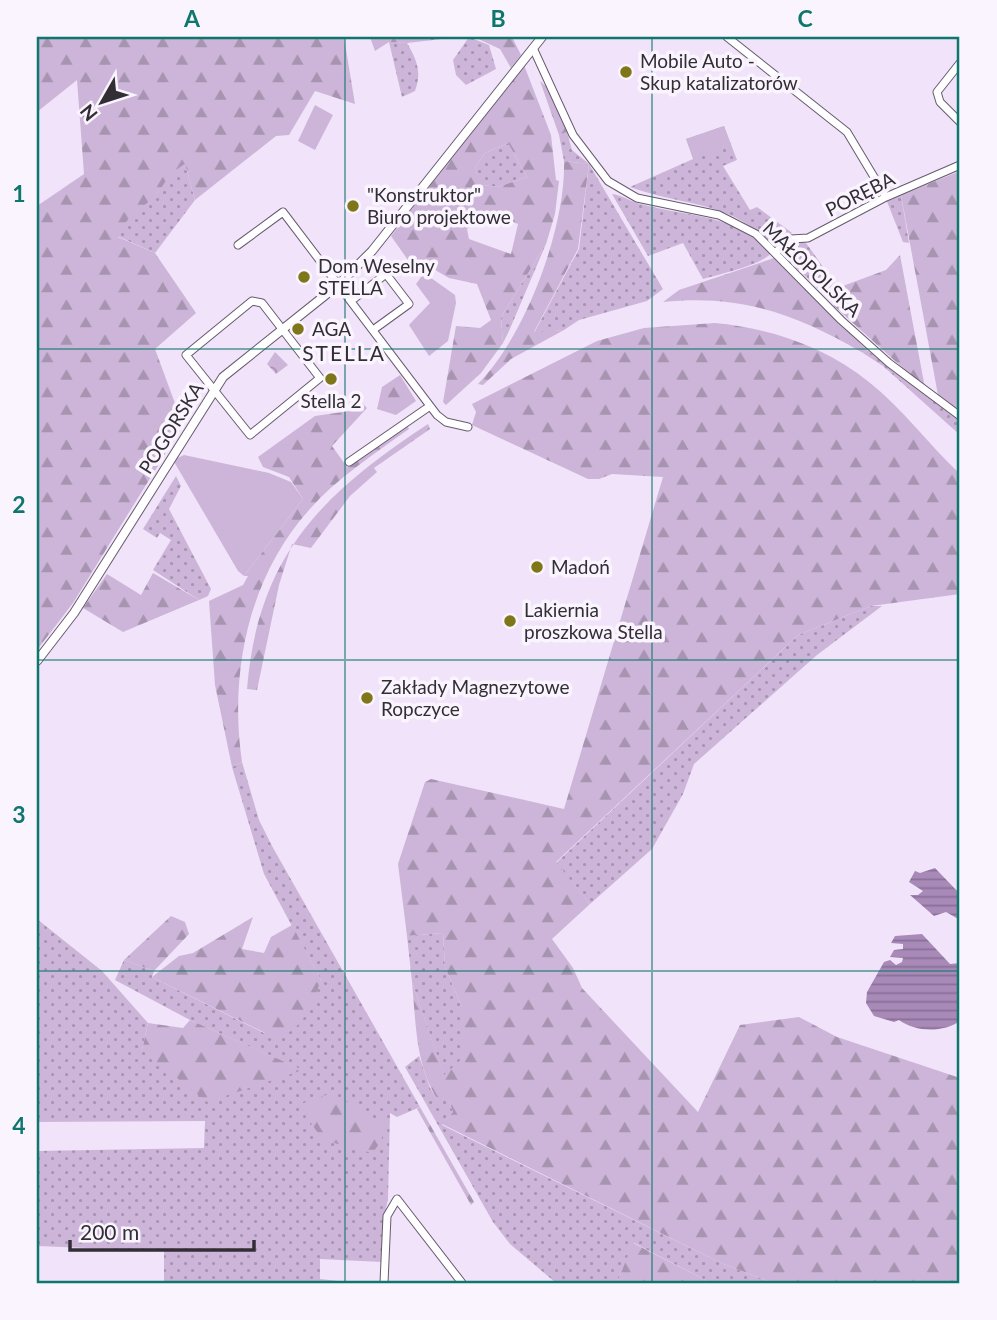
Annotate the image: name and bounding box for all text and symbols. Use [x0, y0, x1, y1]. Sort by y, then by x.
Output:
text: A [183, 4, 201, 32]
text: B [490, 4, 506, 32]
text: C [797, 4, 813, 32]
place label: Mobile Auto - Skup katalizatorów [640, 49, 798, 94]
marker: Mobile Auto - Skup katalizatorów [618, 64, 634, 80]
north arrow [66, 66, 136, 136]
text: N [75, 100, 102, 126]
street label: PORĘBA [821, 166, 898, 221]
text: 1 [12, 179, 26, 207]
place label: "Konstruktor" Biuro projektowe [367, 183, 511, 228]
marker: "Konstruktor" Biuro projektowe [345, 198, 361, 214]
street label: MAŁOPOLSKA [759, 216, 866, 321]
place label: Dom Weselny STELLA [318, 254, 435, 299]
marker: Dom Weselny STELLA [296, 269, 312, 285]
place label: AGA [312, 317, 351, 340]
marker: AGA [290, 321, 306, 337]
district label: STELLA [302, 340, 386, 365]
marker: Stella 2 [323, 371, 339, 387]
street label: POGORSKA [133, 378, 208, 478]
place label: Stella 2 [301, 389, 361, 412]
text: 2 [12, 490, 26, 518]
place label: Madoń [551, 555, 610, 578]
marker: Madoń [529, 559, 545, 575]
place label: Lakiernia proszkowa Stella [524, 598, 663, 643]
marker: Lakiernia proszkowa Stella [502, 613, 518, 629]
place label: Zakłady Magnezytowe Ropczyce [381, 675, 570, 720]
marker: Zakłady Magnezytowe Ropczyce [359, 690, 375, 706]
text: 3 [12, 800, 26, 828]
text: 4 [12, 1111, 26, 1139]
scale bar [70, 1208, 254, 1252]
text: 200 m [80, 1219, 139, 1244]

